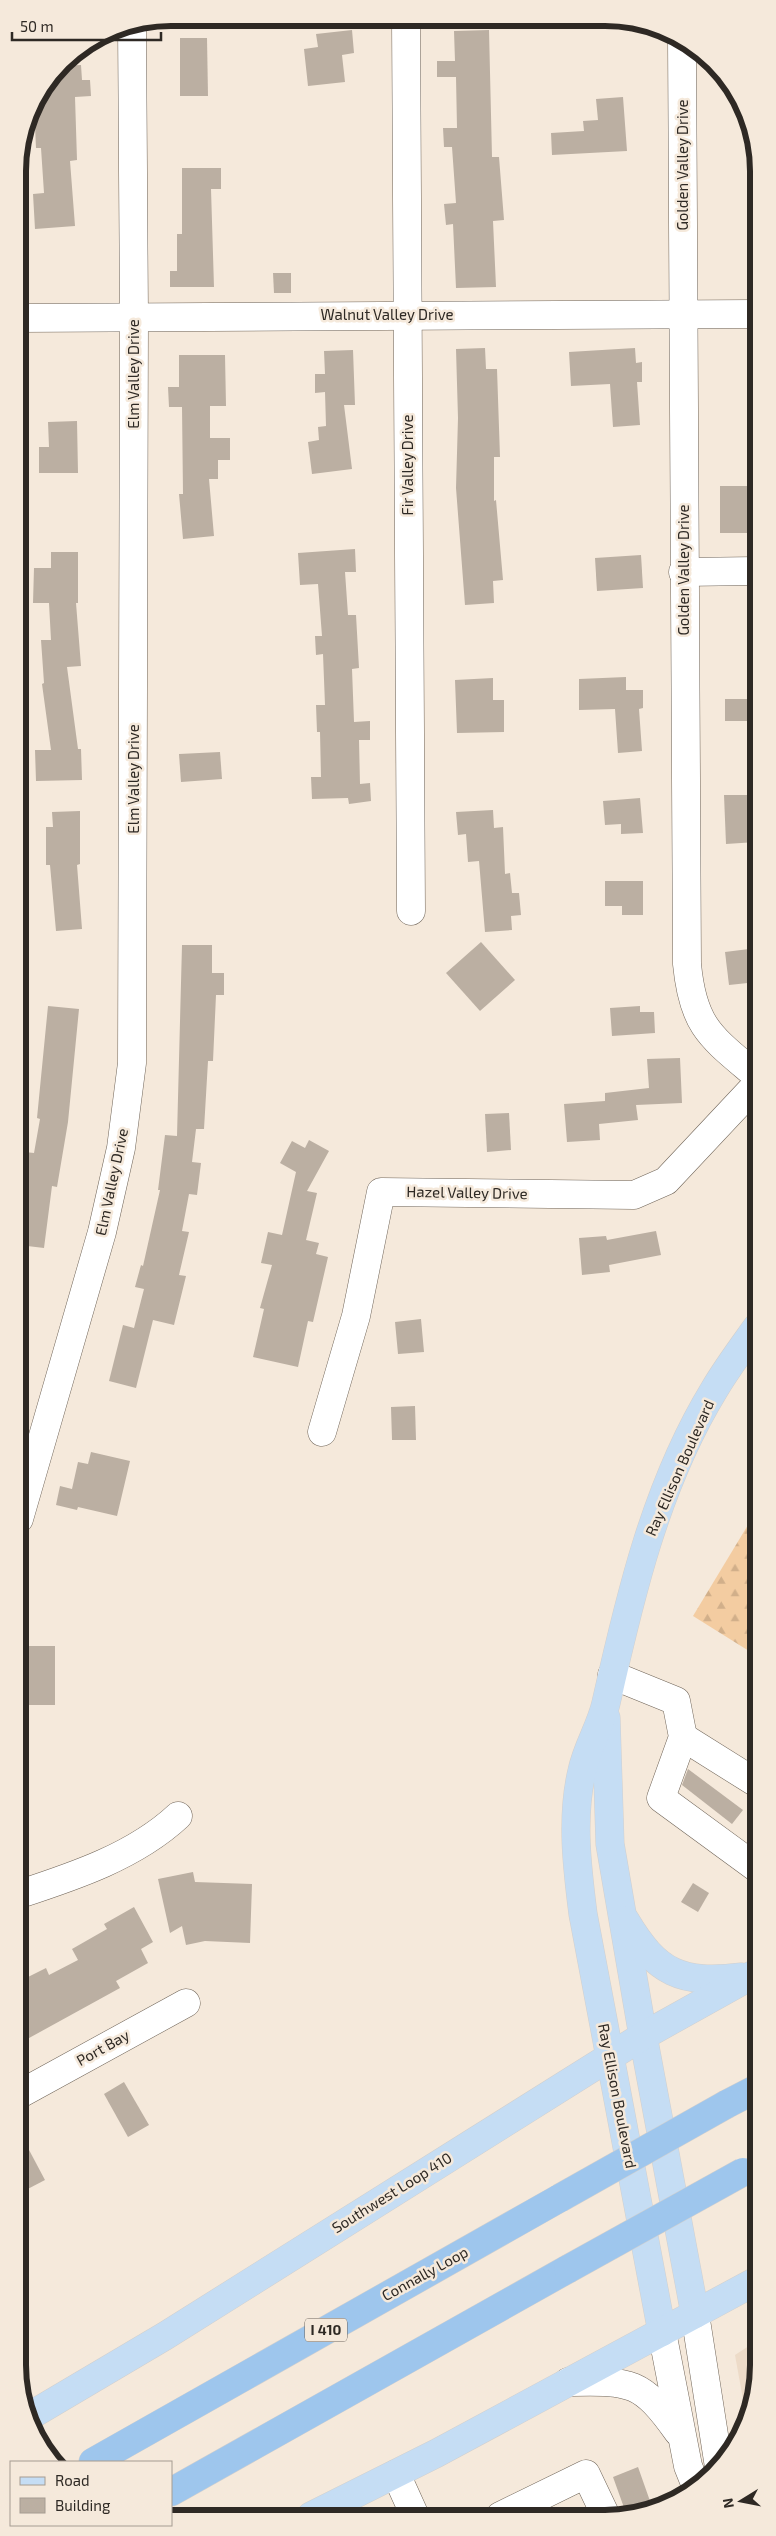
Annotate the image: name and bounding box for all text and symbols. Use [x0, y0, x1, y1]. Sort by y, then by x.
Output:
scale bar [12, 10, 161, 42]
text: 50 m [20, 17, 54, 35]
street label: Golden Valley Drive [673, 99, 691, 231]
street label: Walnut Valley Drive [320, 305, 454, 323]
street label: Elm Valley Drive [124, 319, 142, 429]
street label: Fir Valley Drive [398, 415, 416, 515]
street label: Golden Valley Drive [674, 504, 692, 636]
street label: Elm Valley Drive [124, 724, 142, 834]
street label: Elm Valley Drive [91, 1126, 131, 1237]
street label: Hazel Valley Drive [406, 1182, 528, 1202]
street label: Ray Ellison Boulevard [641, 1397, 717, 1538]
street label: Ray Ellison Boulevard [595, 2022, 641, 2170]
street label: Port Bay [73, 2025, 132, 2069]
street label: Southwest Loop 410 [328, 2148, 455, 2236]
street label: Connally Loop [378, 2242, 471, 2304]
road number: I 410 [305, 2318, 347, 2342]
legend [10, 2461, 172, 2526]
text: Road [55, 2471, 90, 2489]
north arrow [716, 2476, 766, 2526]
text: Building [55, 2496, 111, 2514]
text: N [718, 2497, 737, 2510]

